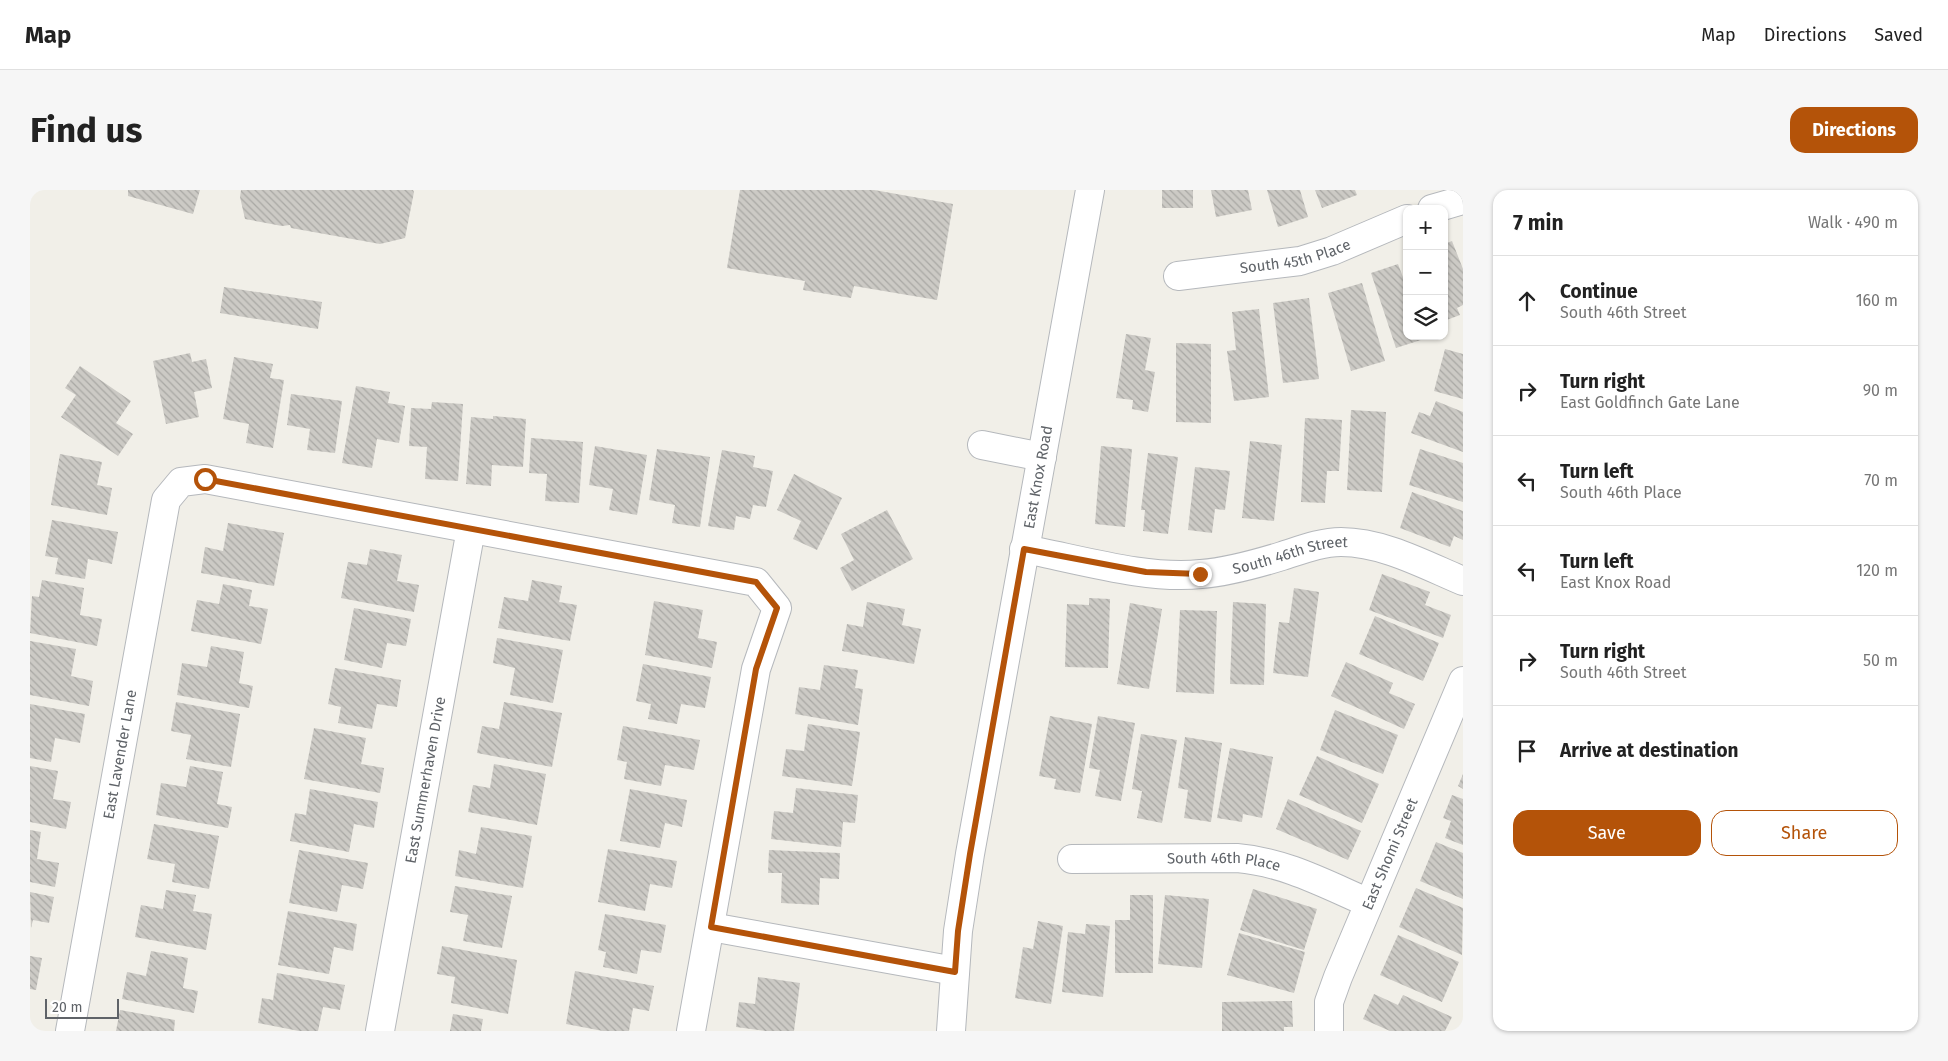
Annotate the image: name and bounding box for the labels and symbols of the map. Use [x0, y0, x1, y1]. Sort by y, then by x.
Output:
street label: South 45th Place [1239, 235, 1353, 277]
street label: East Knox Road [1020, 424, 1056, 530]
route start [194, 468, 217, 491]
street label: South 46th Street [1231, 533, 1349, 578]
route end [1189, 563, 1212, 586]
street label: East Lavender Lane [99, 688, 141, 821]
street label: East Summerhaven Drive [402, 695, 449, 865]
street label: East Shomi Street [1358, 795, 1422, 913]
street label: South 46th Place [1167, 849, 1283, 875]
scale bar [45, 996, 119, 1019]

